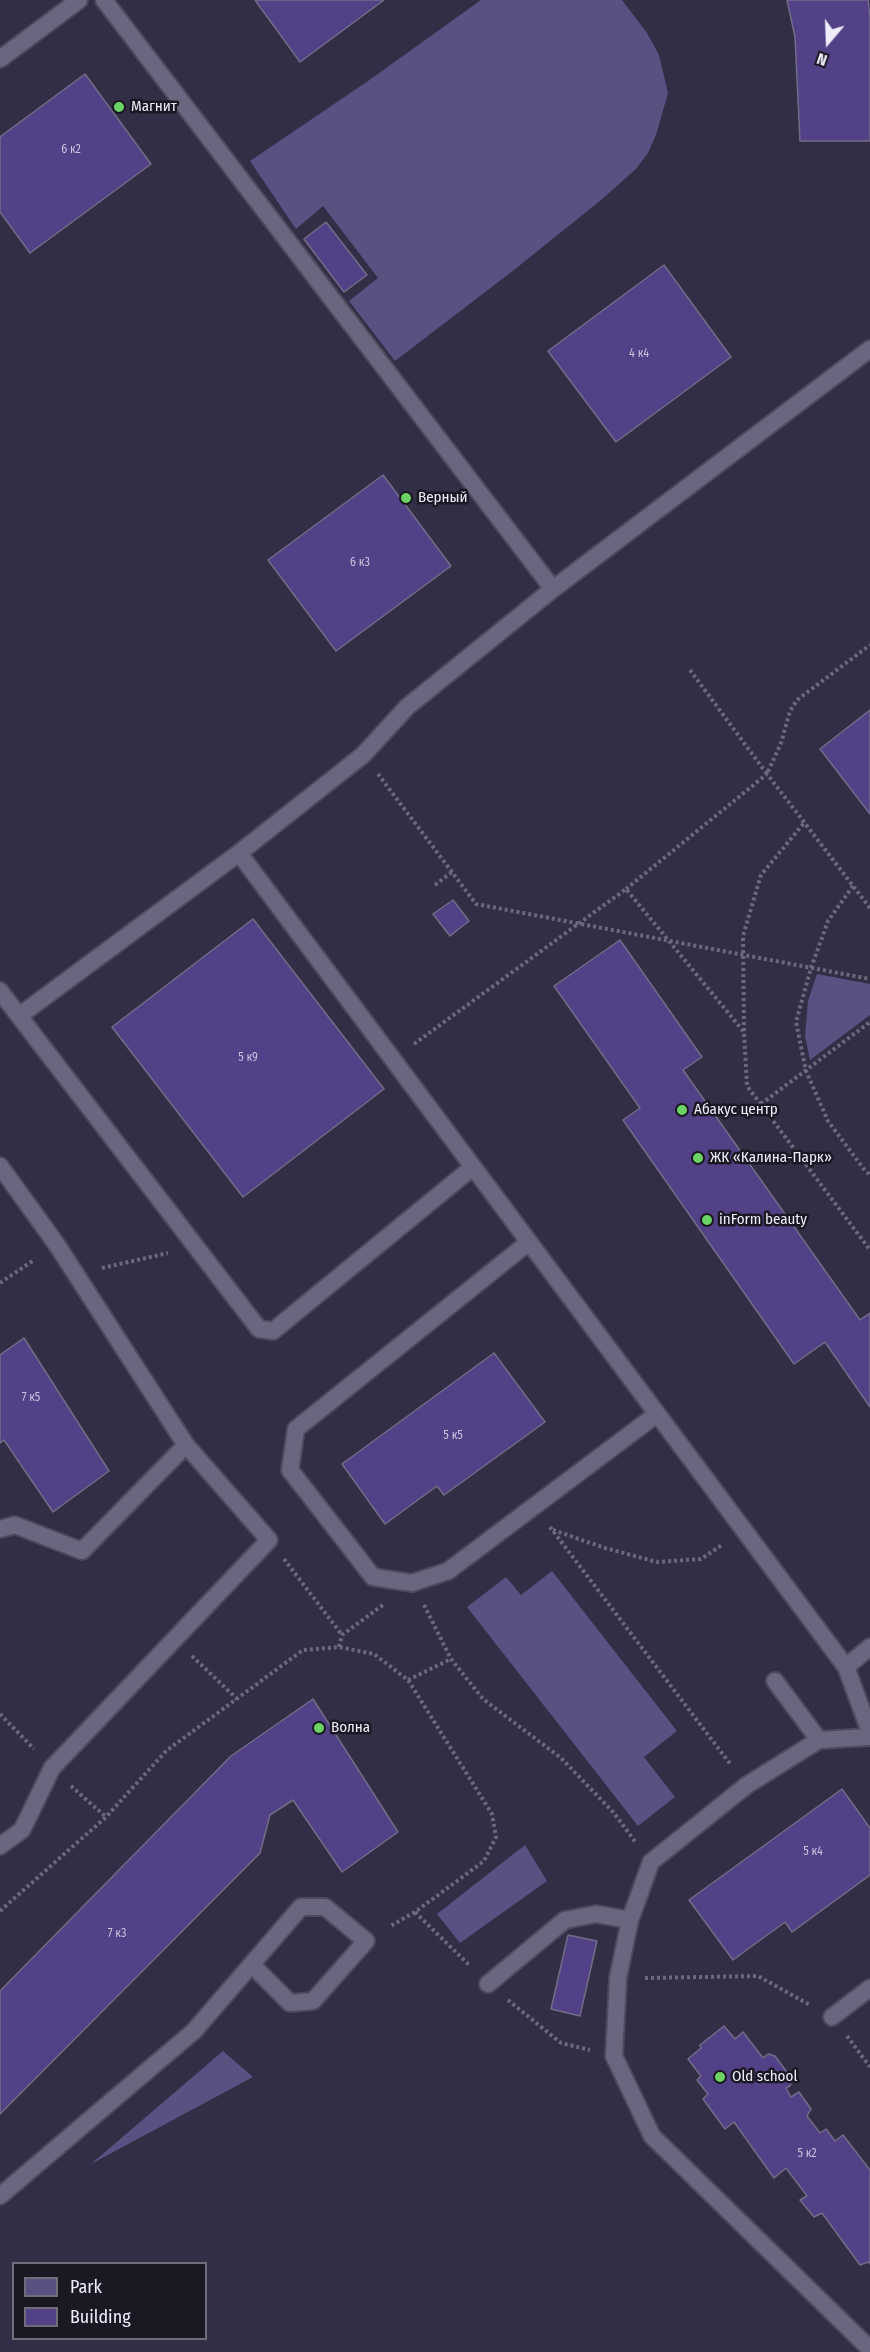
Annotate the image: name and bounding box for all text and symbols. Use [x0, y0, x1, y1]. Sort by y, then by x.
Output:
north arrow [798, 12, 858, 72]
text: N [814, 49, 830, 70]
place label: Магнит [131, 98, 177, 116]
marker: Магнит [112, 100, 126, 114]
house number: 6 к2 [61, 143, 81, 157]
house number: 4 к4 [629, 347, 649, 361]
place label: Верный [418, 489, 468, 507]
marker: Верный [399, 491, 413, 505]
house number: 6 к3 [350, 556, 370, 570]
house number: 5 к9 [238, 1051, 258, 1065]
place label: Абакус центр [694, 1101, 778, 1119]
marker: Абакус центр [675, 1103, 689, 1117]
place label: ЖК «Калина-Парк» [710, 1149, 832, 1167]
marker: ЖК «Калина-Парк» [691, 1151, 705, 1165]
place label: inForm beauty [719, 1211, 807, 1229]
marker: inForm beauty [700, 1213, 714, 1227]
house number: 7 к5 [22, 1391, 40, 1405]
house number: 5 к5 [443, 1429, 463, 1443]
place label: Волна [331, 1719, 370, 1737]
marker: Волна [312, 1721, 326, 1735]
house number: 5 к4 [803, 1845, 823, 1859]
house number: 7 к3 [108, 1927, 126, 1941]
place label: Old school [732, 2068, 797, 2086]
marker: Old school [713, 2070, 727, 2084]
house number: 5 к2 [797, 2147, 817, 2161]
legend [12, 2262, 207, 2340]
text: Park [70, 2276, 102, 2298]
text: Building [70, 2306, 131, 2328]

